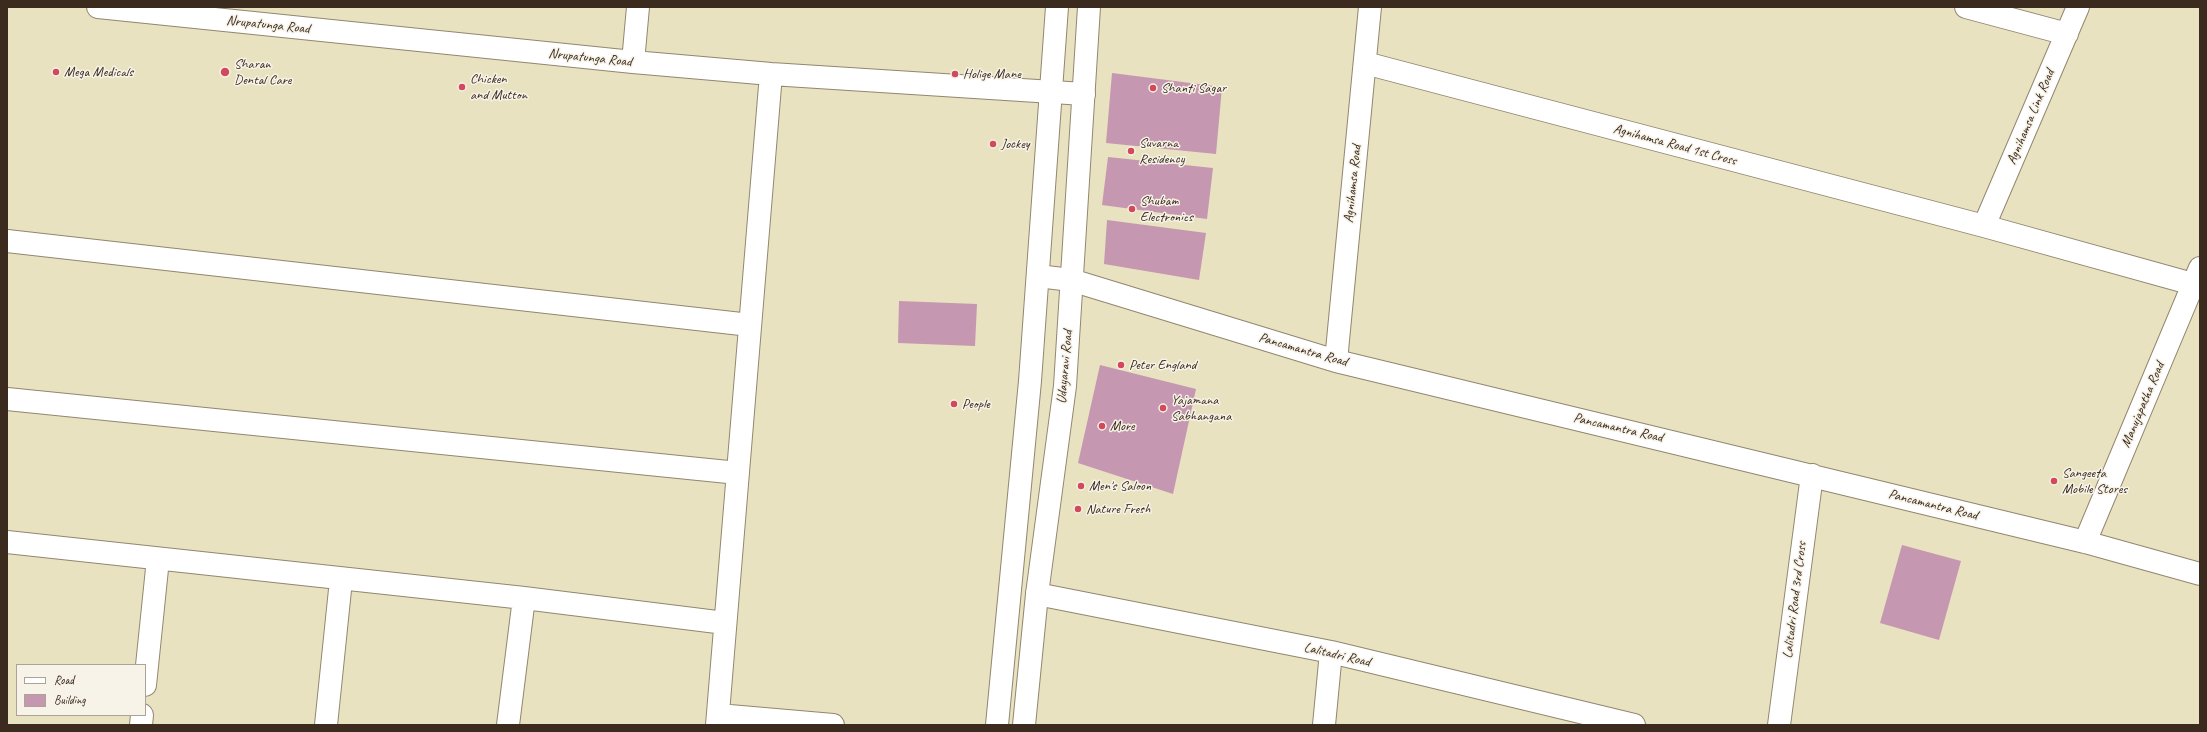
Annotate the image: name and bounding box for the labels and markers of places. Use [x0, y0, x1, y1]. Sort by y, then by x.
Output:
place label: Sharan Dental Care [234, 56, 291, 88]
place label: Mega Medicals [64, 64, 133, 80]
marker: Sharan Dental Care [219, 66, 231, 78]
place label: Holige Mane [963, 66, 1021, 82]
marker: Mega Medicals [51, 67, 61, 77]
marker: Holige Mane [950, 69, 960, 79]
place label: Chicken and Mutton [470, 71, 527, 104]
place label: Shanti Sagar [1161, 80, 1226, 96]
marker: Chicken and Mutton [457, 82, 467, 92]
marker: Shanti Sagar [1148, 83, 1158, 93]
place label: Suvarna Residency [1139, 135, 1184, 168]
place label: Jockey [1001, 136, 1029, 152]
marker: Jockey [988, 139, 998, 149]
marker: Suvarna Residency [1126, 146, 1136, 156]
place label: Shubam Electronics [1140, 193, 1193, 226]
marker: Shubam Electronics [1127, 204, 1137, 214]
place label: Peter England [1129, 357, 1196, 373]
marker: Peter England [1116, 360, 1126, 370]
place label: Yajamana Sabhangana [1171, 392, 1231, 424]
place label: People [962, 396, 990, 412]
marker: People [949, 399, 959, 409]
marker: Yajamana Sabhangana [1158, 403, 1168, 413]
place label: More [1110, 418, 1135, 434]
marker: More [1097, 421, 1107, 431]
place label: Sangeeta Mobile Stores [2062, 465, 2127, 498]
marker: Sangeeta Mobile Stores [2049, 476, 2059, 486]
place label: Men's Saloon [1089, 478, 1151, 494]
marker: Men's Saloon [1076, 481, 1086, 491]
place label: Nature Fresh [1086, 501, 1150, 517]
marker: Nature Fresh [1073, 504, 1083, 514]

